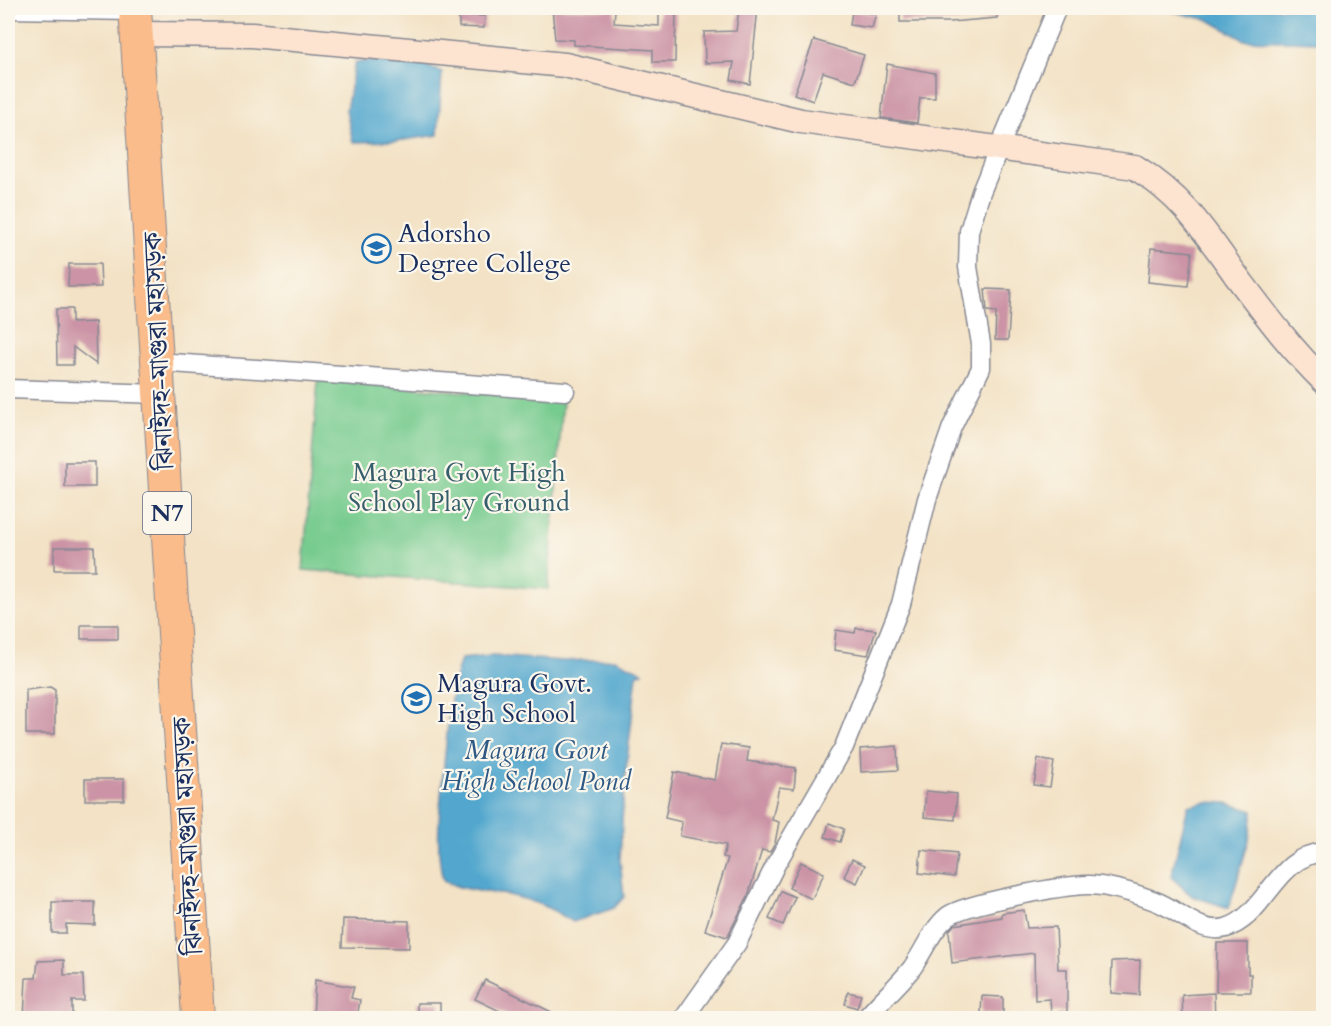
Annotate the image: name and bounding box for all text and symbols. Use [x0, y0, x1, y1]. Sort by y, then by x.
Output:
place label: Adorsho Degree College [398, 216, 571, 281]
street label: ঝিনাইদহ-মাগুরা মহাসড়ক [135, 230, 182, 472]
school or university icon: Adorsho Degree College [361, 232, 393, 264]
park label: Magura Govt High School Play Ground [348, 455, 570, 520]
road number: N7 [143, 492, 191, 534]
place label: Magura Govt. High School [437, 666, 592, 731]
school or university icon: Magura Govt. High School [400, 682, 432, 714]
street label: ঝিনাইদহ-মাগুরা মহাসড়ক [164, 715, 211, 957]
water label: Magura Govt High School Pond [441, 732, 632, 800]

